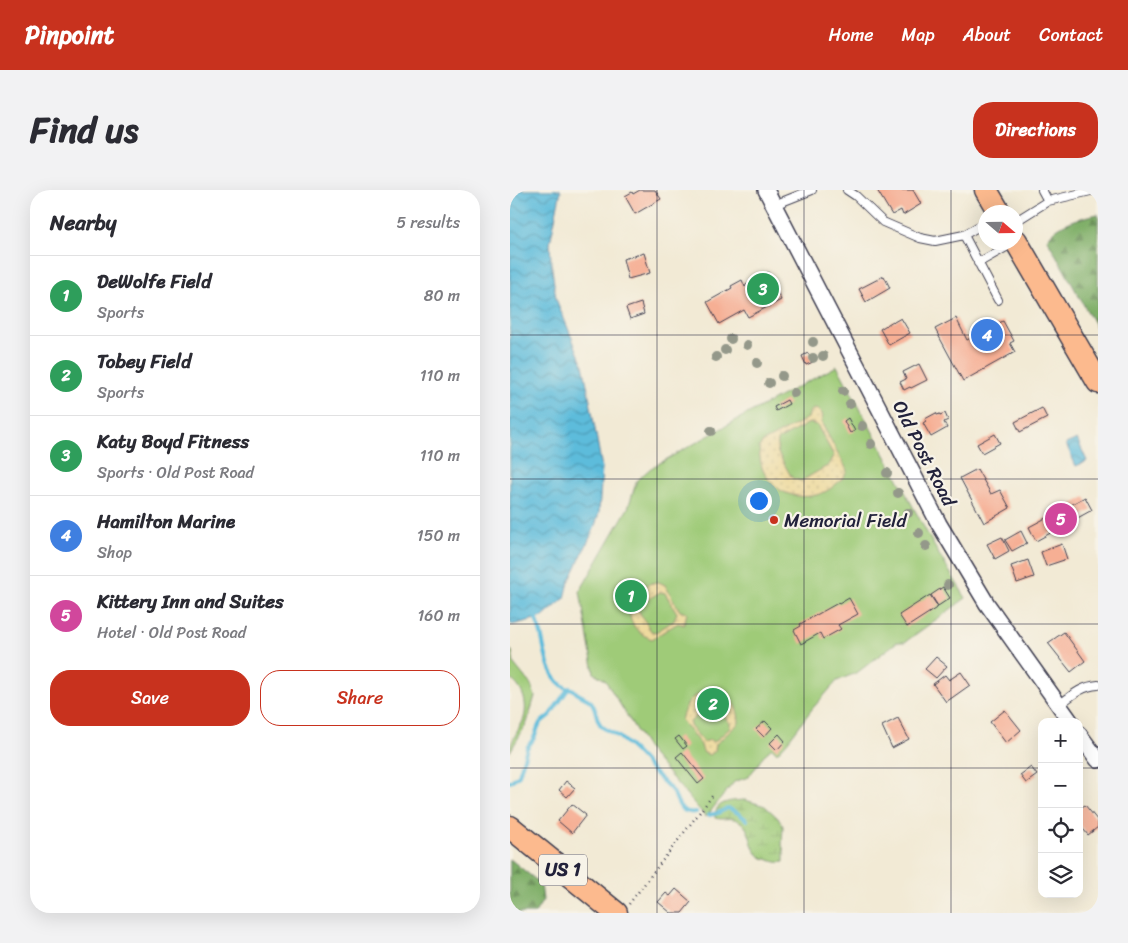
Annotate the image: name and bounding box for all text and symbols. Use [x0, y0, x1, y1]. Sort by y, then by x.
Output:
text: Pinpoint [25, 14, 114, 56]
text: Home [829, 19, 874, 51]
text: Map [902, 19, 935, 51]
text: About [963, 19, 1011, 51]
text: Contact [1039, 19, 1103, 51]
text: Find us [30, 99, 138, 161]
button: Directions [973, 102, 1098, 158]
text: Nearby [50, 204, 116, 242]
north arrow [978, 205, 1023, 250]
text: 5 results [396, 208, 460, 237]
text: DeWolfe Field [97, 265, 211, 298]
pin: 3 [747, 270, 779, 308]
text: 1 [63, 281, 69, 310]
text: 80 m [424, 281, 460, 310]
text: Sports [97, 298, 144, 327]
pin: 4 [971, 316, 1003, 354]
text: Tobey Field [97, 345, 191, 378]
text: 2 [61, 361, 71, 390]
text: 110 m [420, 361, 460, 390]
text: Sports [97, 378, 144, 407]
street label: Old Post Road [884, 394, 966, 513]
text: Katy Boyd Fitness [97, 425, 249, 458]
text: 3 [62, 441, 70, 470]
text: 110 m [420, 441, 460, 470]
text: Sports · Old Post Road [97, 458, 254, 487]
your location [746, 488, 772, 514]
pin: 5 [1045, 500, 1077, 538]
place label: Memorial Field [784, 504, 908, 537]
text: Hamilton Marine [97, 505, 235, 538]
marker: Memorial Field [768, 514, 780, 526]
text: 4 [61, 521, 71, 550]
text: 150 m [417, 521, 460, 550]
text: Shop [97, 538, 132, 567]
pin: 1 [615, 577, 647, 615]
text: Kittery Inn and Suites [97, 585, 284, 618]
text: 5 [61, 601, 71, 630]
text: 160 m [417, 601, 460, 630]
text: Hotel · Old Post Road [97, 618, 246, 647]
button: Save [50, 670, 250, 726]
button: Share [260, 670, 460, 726]
pin: 2 [697, 685, 729, 723]
map controls [1038, 718, 1083, 898]
button: + [1038, 718, 1083, 763]
button: − [1038, 763, 1083, 808]
button: locate [1038, 808, 1083, 853]
button: layers [1038, 853, 1083, 898]
road number: US 1 [539, 854, 587, 886]

